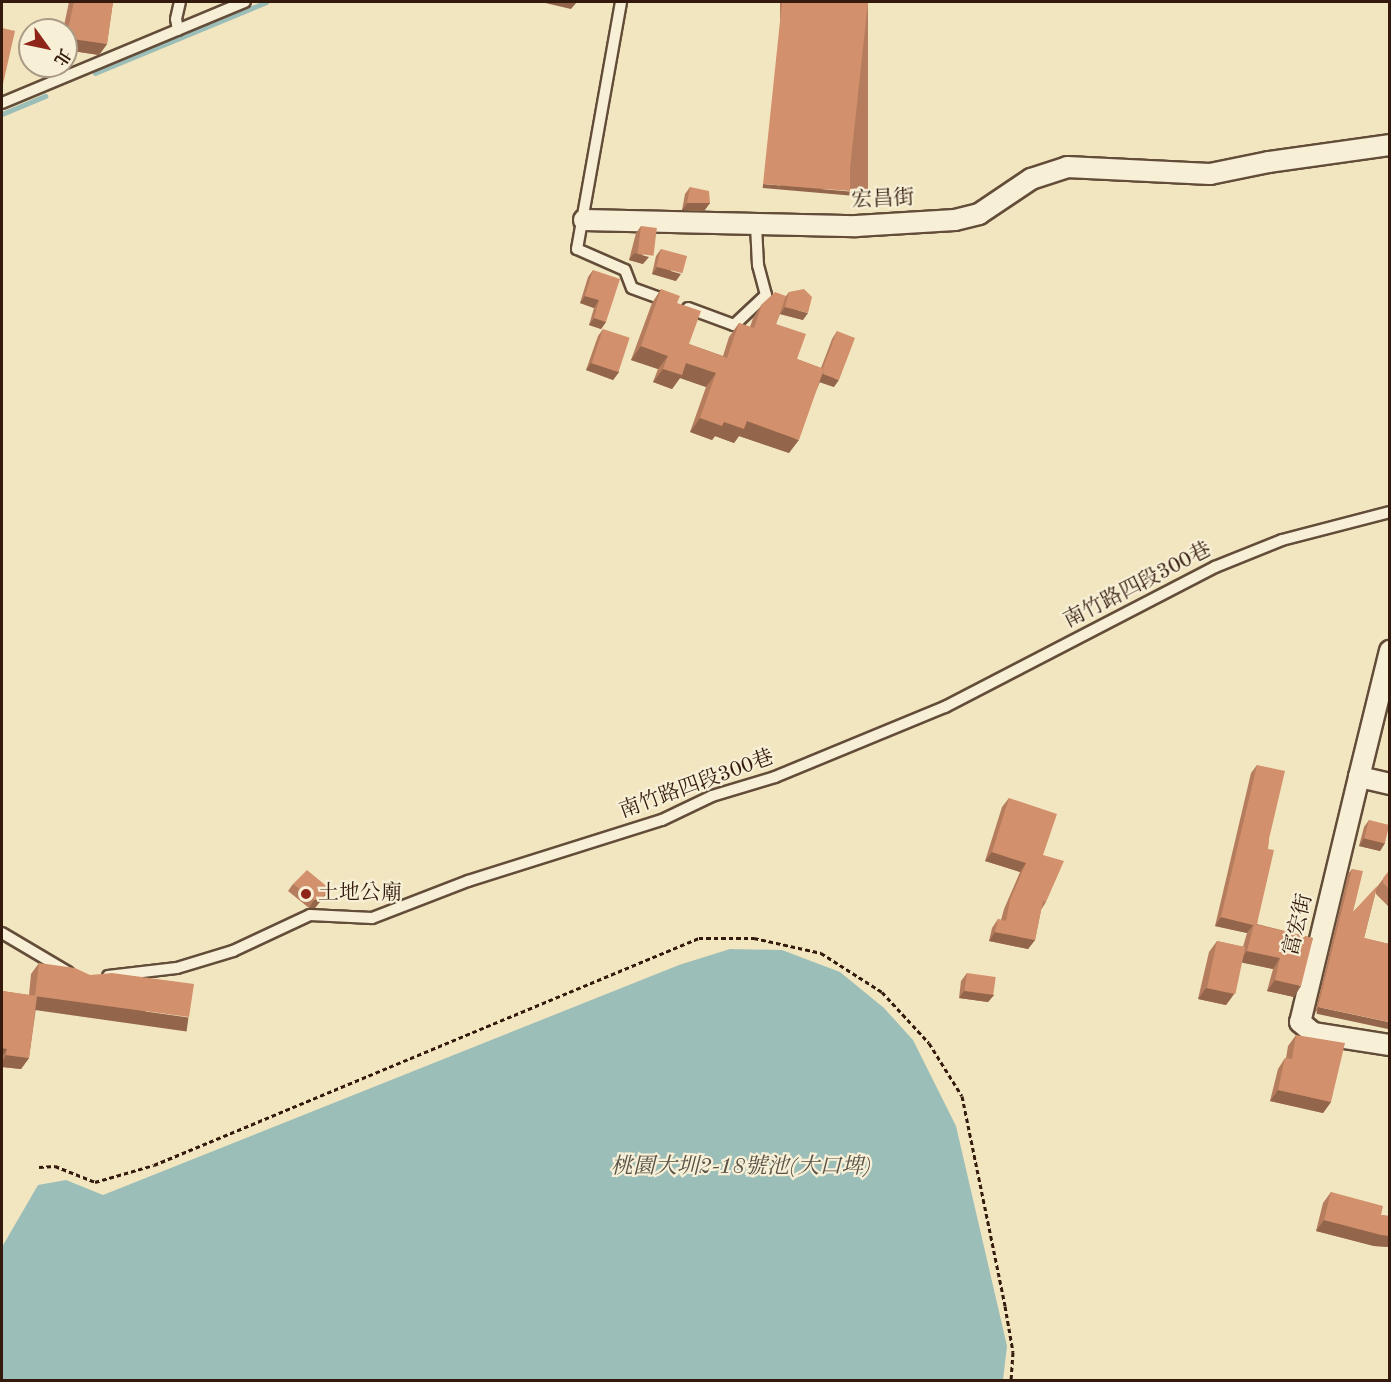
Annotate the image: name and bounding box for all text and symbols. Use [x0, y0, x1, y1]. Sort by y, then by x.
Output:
north arrow [18, 18, 78, 78]
text: 北 [50, 46, 72, 68]
street label: 宏昌街 [851, 186, 915, 214]
street label: 南竹路四段300巷 [1060, 538, 1216, 634]
street label: 南竹路四段300巷 [616, 745, 778, 825]
place label: 土地公廟 [318, 881, 402, 907]
marker: 土地公廟 [299, 887, 313, 901]
street label: 富宏街 [1279, 891, 1319, 959]
water label: 桃園大圳2-18號池(大口埤) [611, 1155, 871, 1181]

